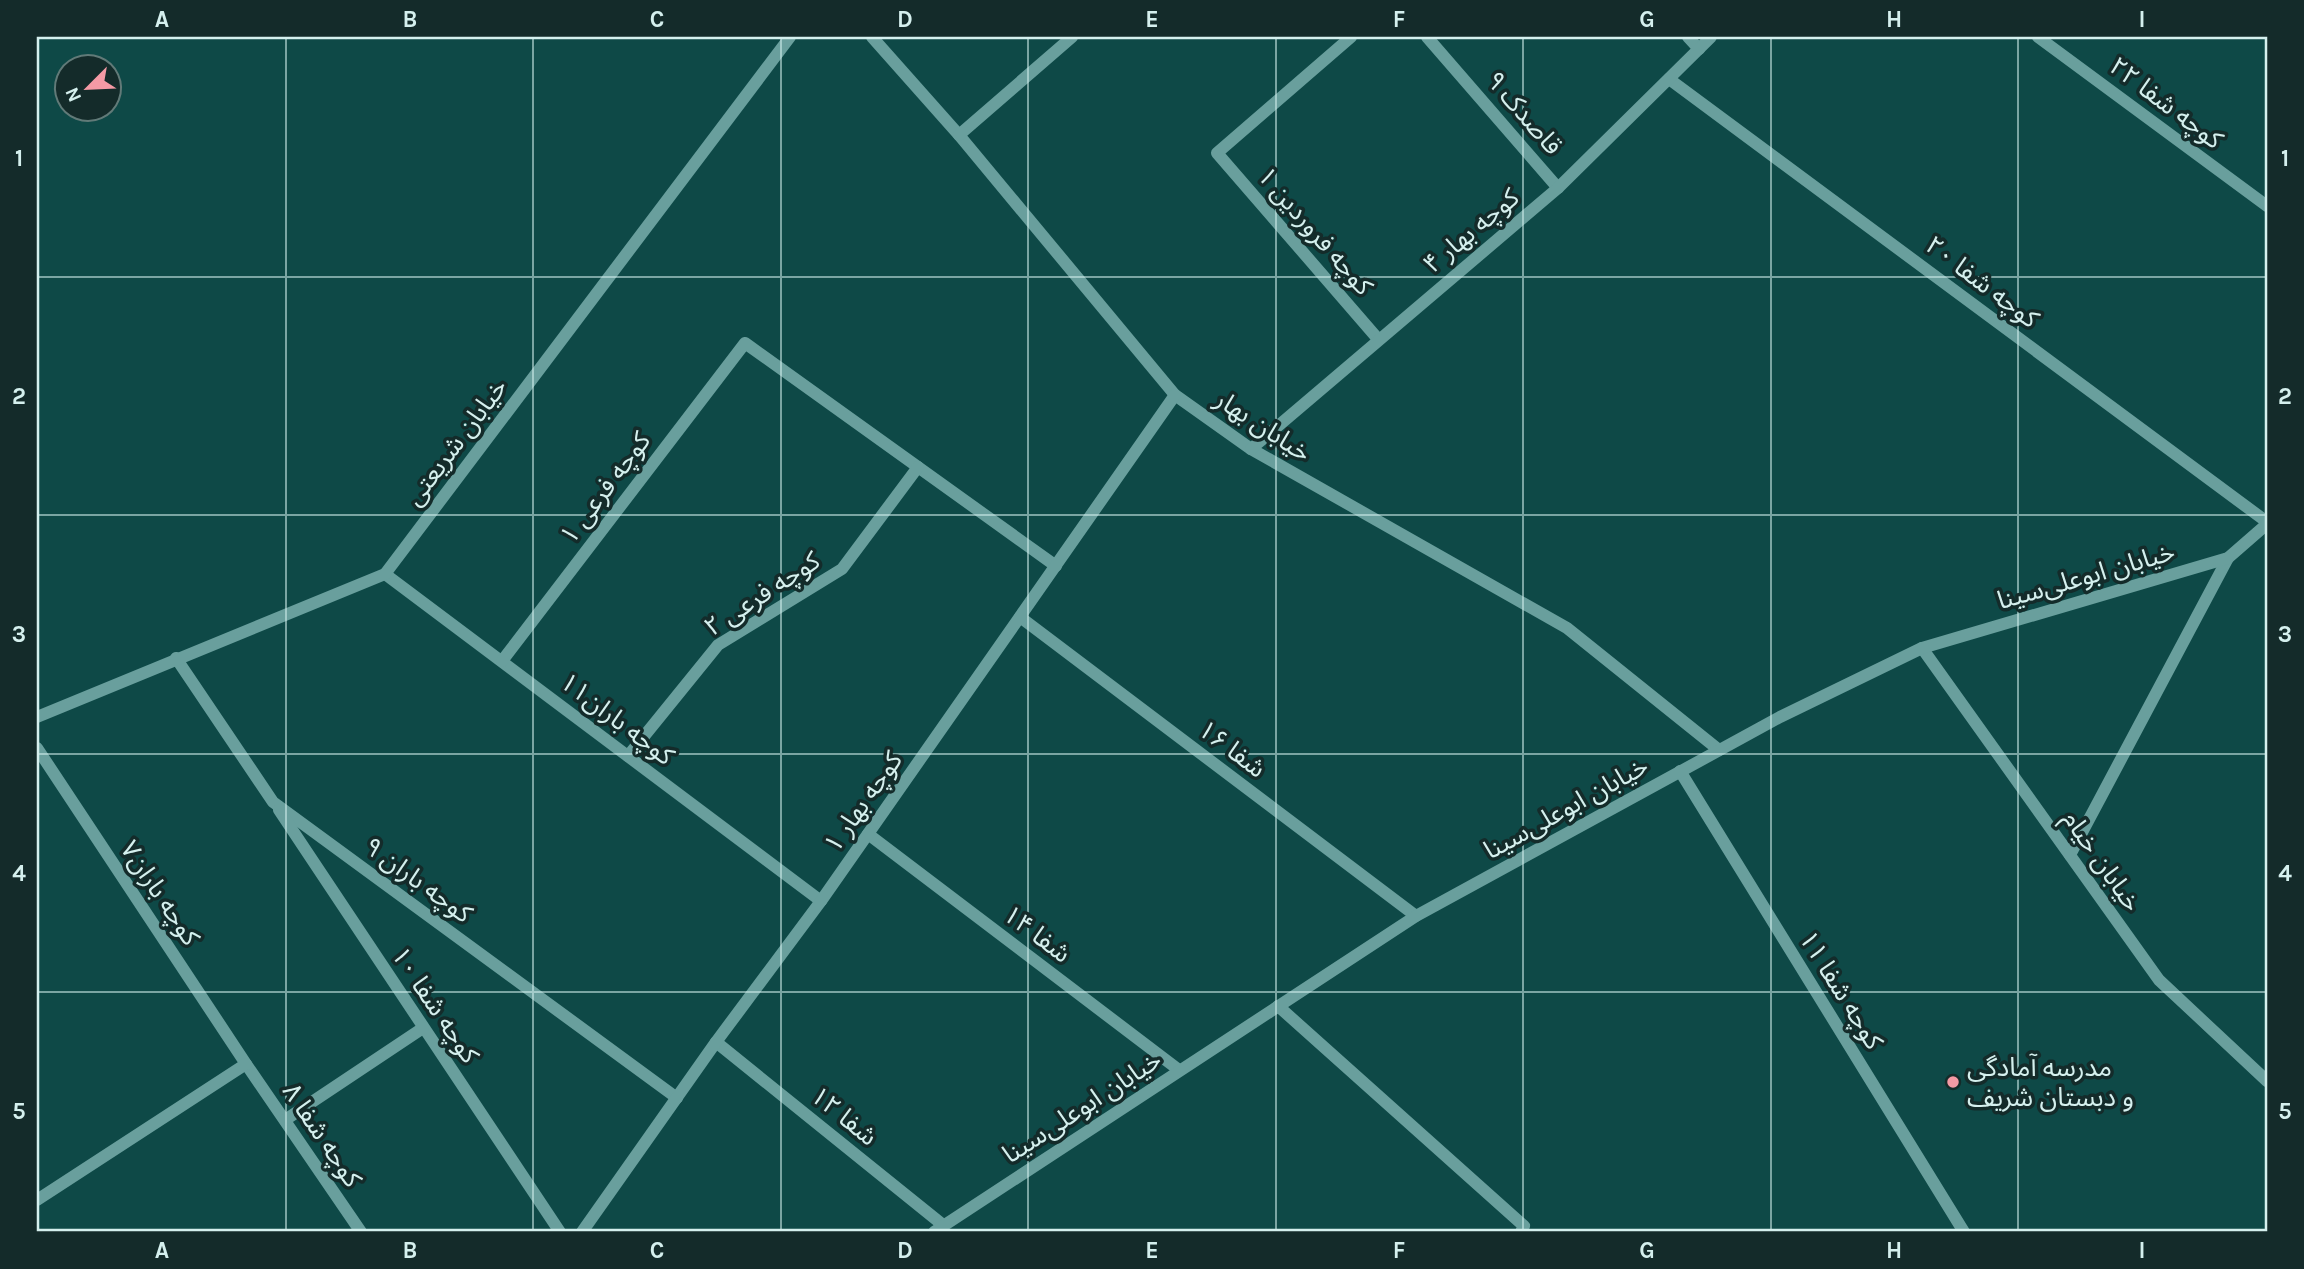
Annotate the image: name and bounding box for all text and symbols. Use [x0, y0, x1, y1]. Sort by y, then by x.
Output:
text: A [155, 6, 169, 33]
text: B [403, 6, 417, 33]
text: C [650, 6, 664, 33]
text: D [897, 6, 913, 33]
text: E [1145, 6, 1159, 33]
text: F [1393, 6, 1405, 33]
text: G [1639, 6, 1655, 33]
text: H [1886, 6, 1902, 33]
text: I [2138, 6, 2146, 33]
street label: کوچه شفا ۲۲ [2103, 50, 2229, 157]
north arrow [52, 52, 122, 122]
street label: قاصدک ۹ [1479, 65, 1569, 161]
text: N [61, 84, 86, 105]
text: 1 [15, 145, 23, 172]
text: 1 [2281, 145, 2289, 172]
street label: کوچه فروردین ۱ [1250, 161, 1379, 302]
street label: کوچه بهار ۴ [1417, 182, 1526, 281]
street label: کوچه شفا ۲۰ [1919, 229, 2045, 336]
street label: خیابان شریعتی [398, 372, 514, 512]
text: 2 [12, 383, 26, 410]
street label: خیابان بهار [1208, 383, 1317, 469]
text: 2 [2278, 383, 2292, 410]
street label: کوچه فرعی ۱ [553, 426, 658, 551]
street label: خیابان ابوعلی‌سینا [1994, 536, 2178, 616]
street label: کوچه فرعی ۲ [698, 545, 826, 644]
text: 3 [12, 621, 26, 648]
text: 3 [2278, 621, 2292, 648]
street label: کوچه باران۱۱ [553, 666, 680, 773]
street label: شفا ۱۶ [1192, 714, 1272, 784]
street label: کوچه بهار ۱ [817, 746, 910, 859]
street label: خیابان ابوعلی‌سینا [1478, 750, 1654, 866]
street label: خیابان خیام [2053, 804, 2148, 920]
street label: کوچه باران ۹ [357, 831, 478, 930]
street label: کوچه باران۷ [113, 835, 206, 952]
text: 4 [12, 860, 26, 887]
text: 4 [2278, 860, 2292, 887]
street label: شفا ۱۴ [997, 899, 1077, 969]
street label: کوچه شفا ۱۱ [1791, 925, 1890, 1056]
street label: کوچه شفا ۱۰ [384, 941, 485, 1070]
street label: خیابان ابوعلی‌سینا [997, 1044, 1167, 1170]
place label: مدرسه آمادگی و دبستان شریف [1967, 1052, 2134, 1113]
marker: مدرسه آمادگی و دبستان شریف [1945, 1074, 1961, 1090]
street label: کوچه شفا ۸ [275, 1077, 368, 1194]
street label: شفا ۱۲ [804, 1080, 884, 1152]
text: 5 [12, 1098, 26, 1125]
text: 5 [2278, 1098, 2292, 1125]
text: A [155, 1237, 169, 1264]
text: B [403, 1237, 417, 1264]
text: C [650, 1237, 664, 1264]
text: D [897, 1237, 913, 1264]
text: E [1145, 1237, 1159, 1264]
text: F [1393, 1237, 1405, 1264]
text: G [1639, 1237, 1655, 1264]
text: H [1886, 1237, 1902, 1264]
text: I [2138, 1237, 2146, 1264]

